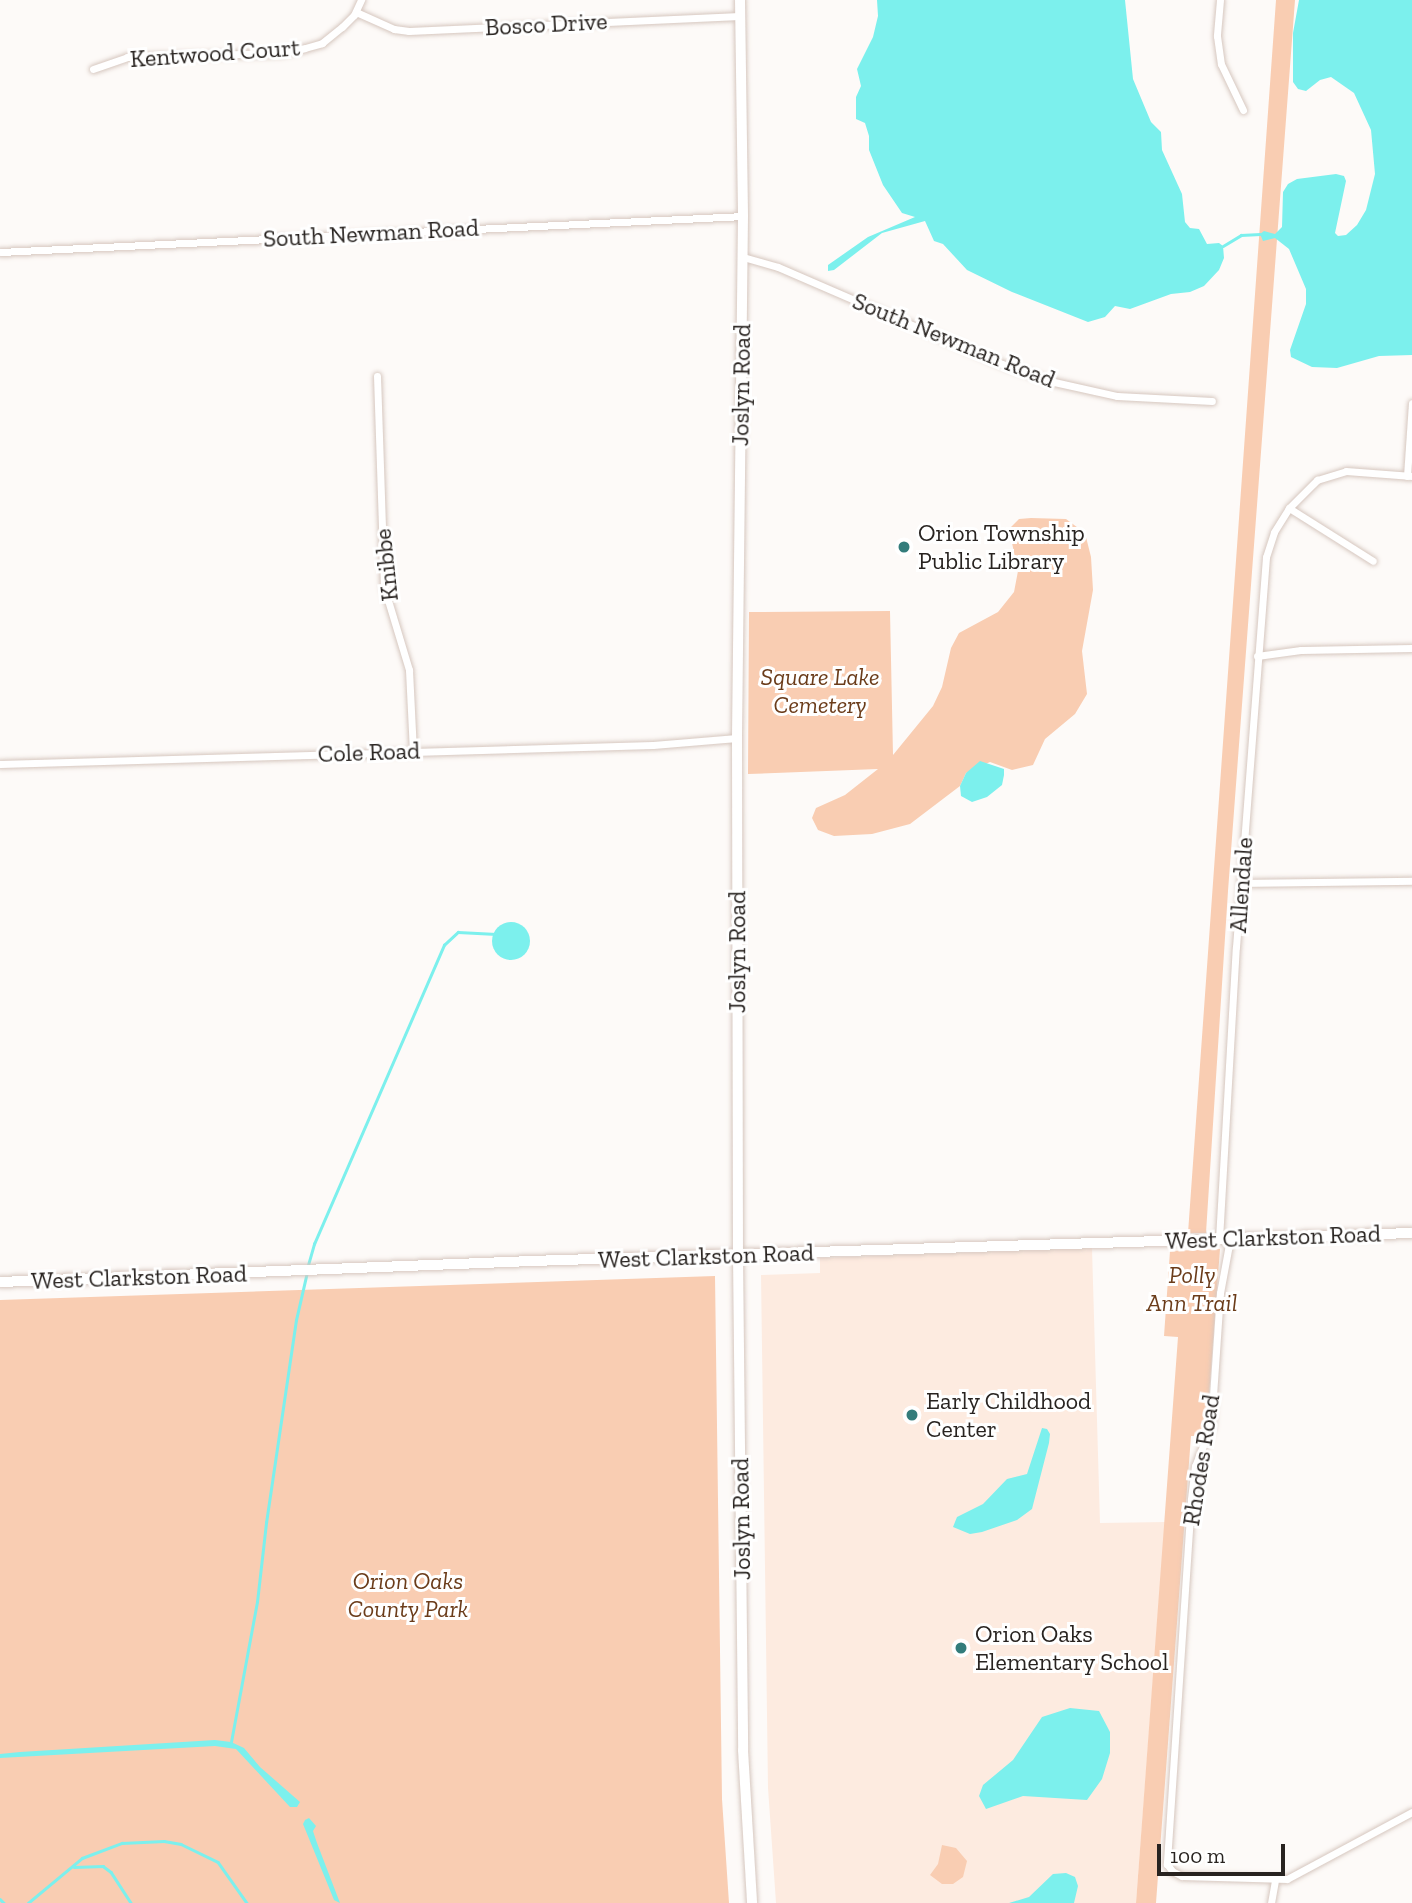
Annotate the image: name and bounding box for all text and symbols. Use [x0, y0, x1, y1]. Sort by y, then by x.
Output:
street label: Bosco Drive [484, 6, 608, 42]
street label: Kentwood Court [129, 33, 301, 73]
street label: South Newman Road [262, 213, 480, 253]
street label: South Newman Road [848, 286, 1060, 394]
street label: Joslyn Road [726, 324, 756, 446]
place label: Orion Township Public Library [918, 519, 1085, 575]
street label: Knibbe [368, 527, 404, 603]
marker: Orion Township Public Library [896, 539, 912, 555]
park label: Square Lake Cemetery [761, 663, 879, 719]
street label: Cole Road [317, 736, 421, 768]
street label: Allendale [1223, 836, 1259, 934]
street label: Joslyn Road [723, 891, 751, 1013]
street label: West Clarkston Road [1165, 1219, 1381, 1255]
street label: West Clarkston Road [598, 1238, 814, 1274]
street label: West Clarkston Road [31, 1259, 247, 1295]
park label: Polly Ann Trail [1146, 1261, 1238, 1317]
place label: Early Childhood Center [926, 1387, 1092, 1443]
street label: Rhodes Road [1176, 1392, 1226, 1528]
marker: Early Childhood Center [904, 1407, 920, 1423]
street label: Joslyn Road [726, 1458, 756, 1580]
park label: Orion Oaks County Park [348, 1567, 468, 1623]
place label: Orion Oaks Elementary School [975, 1620, 1169, 1676]
marker: Orion Oaks Elementary School [953, 1640, 969, 1656]
scale bar [1160, 1829, 1288, 1873]
text: 100 m [1170, 1843, 1225, 1868]

